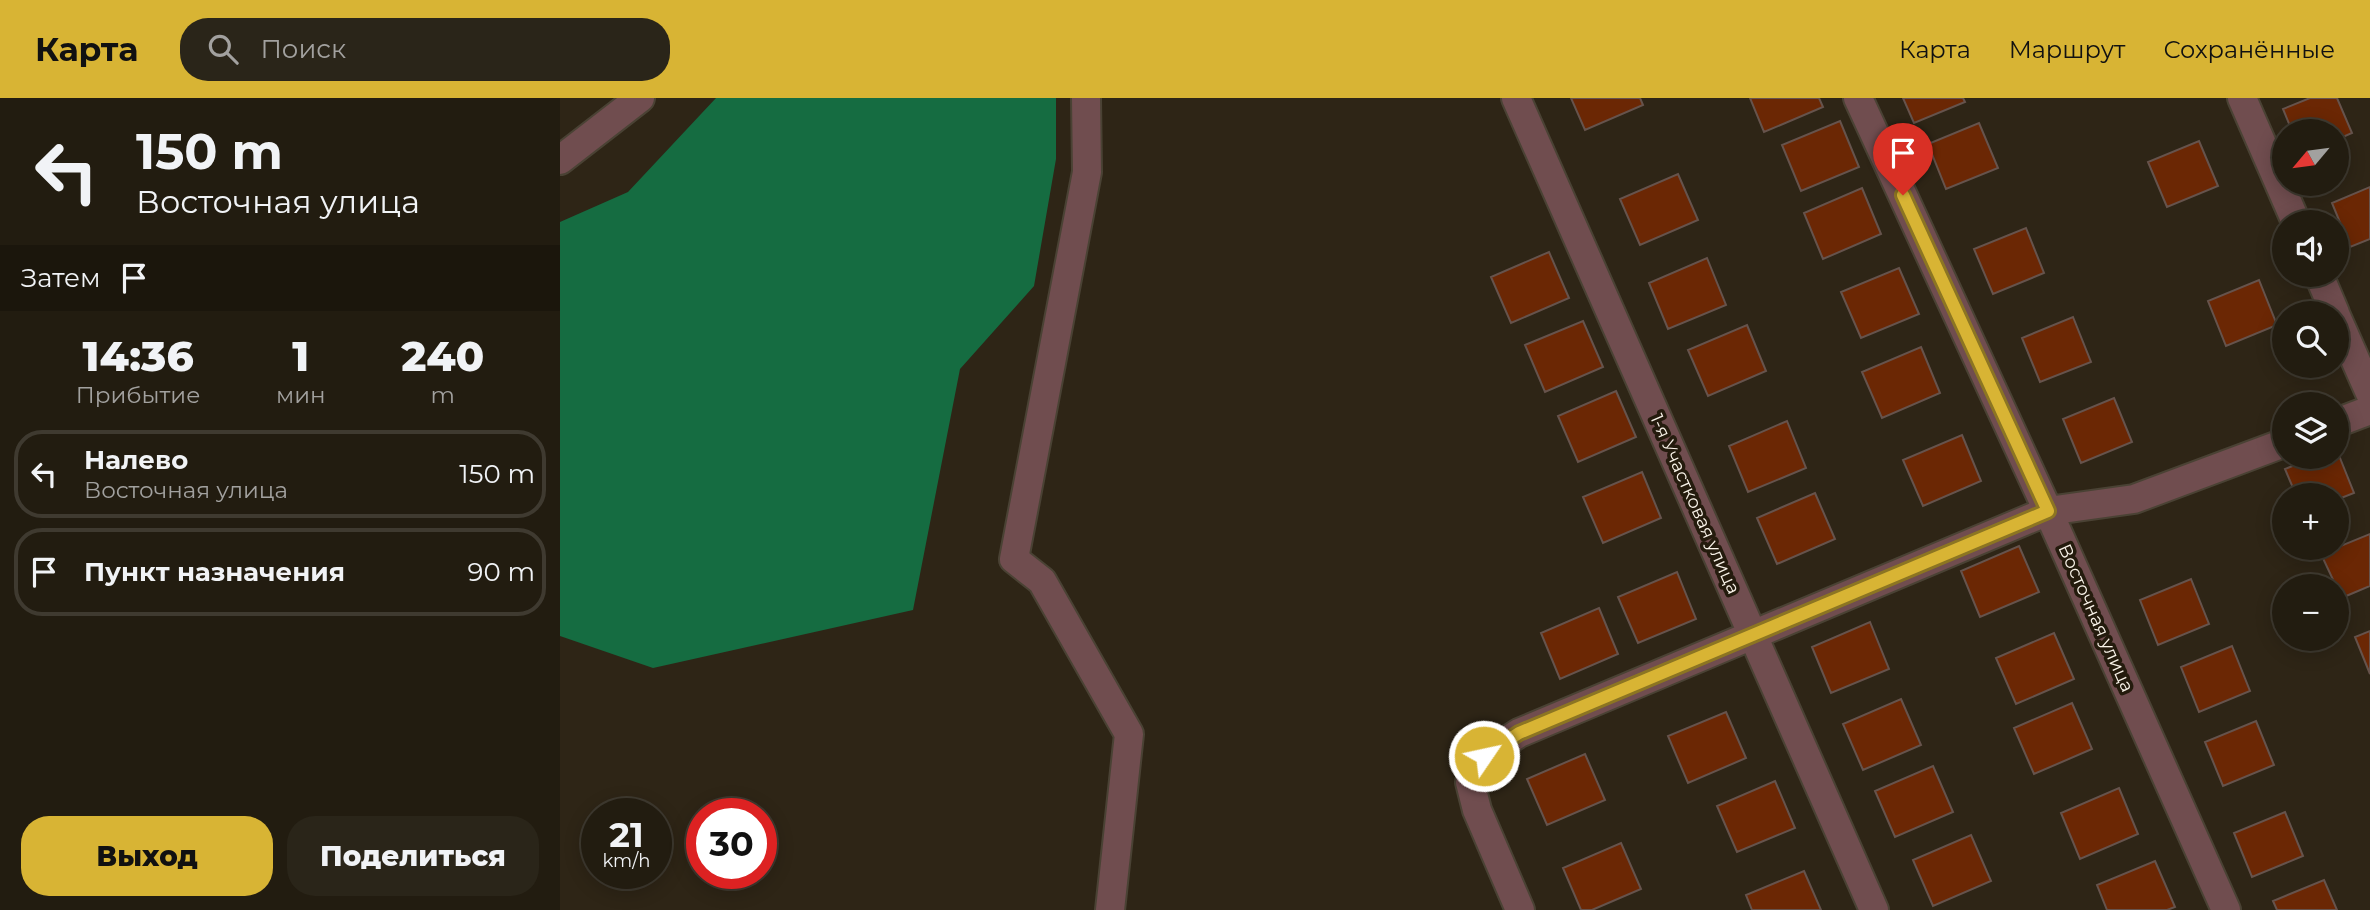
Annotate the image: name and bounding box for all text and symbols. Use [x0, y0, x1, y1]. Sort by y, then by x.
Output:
search box [180, 18, 670, 81]
text: Карта [35, 29, 138, 69]
icon: search [204, 30, 242, 68]
text: Поиск [260, 33, 346, 65]
text: Карта [1899, 35, 1971, 64]
text: Маршрут [2009, 35, 2125, 64]
text: Сохранённые [2163, 35, 2335, 64]
north arrow [2272, 119, 2348, 196]
map controls [2272, 119, 2349, 651]
text: 150 m [136, 122, 283, 181]
pin [1873, 123, 1933, 195]
icon: left [21, 126, 112, 217]
icon: arrive [1884, 134, 1922, 172]
text: Восточная улица [136, 182, 420, 221]
button: sound [2272, 210, 2349, 287]
icon: arrive [115, 259, 153, 297]
text: Затем [21, 262, 101, 294]
button: search [2272, 301, 2349, 378]
text: 14:36 [82, 330, 194, 382]
text: 1 [292, 330, 309, 382]
text: 240 [401, 330, 484, 382]
text: Прибытие [76, 381, 200, 409]
text: мин [276, 381, 326, 409]
text: m [431, 381, 455, 409]
button: layers [2272, 392, 2349, 469]
street label: 1-я Участковая улица [1645, 411, 1745, 597]
text: Налево [84, 444, 188, 476]
icon: left [25, 455, 63, 493]
text: 150 m [459, 458, 535, 490]
text: Восточная улица [84, 476, 288, 504]
button: + [2272, 483, 2349, 560]
street label: Восточная улица [2053, 541, 2139, 695]
icon: arrive [25, 553, 63, 591]
text: Пункт назначения [84, 556, 345, 588]
text: 90 m [468, 556, 535, 588]
button: − [2272, 574, 2349, 651]
position arrow [1447, 719, 1521, 793]
speed limit sign: 30 [686, 798, 777, 889]
text: 21 [609, 813, 644, 856]
button: Выход [21, 816, 273, 896]
button: Поделиться [287, 816, 539, 896]
text: km/h [602, 850, 651, 872]

